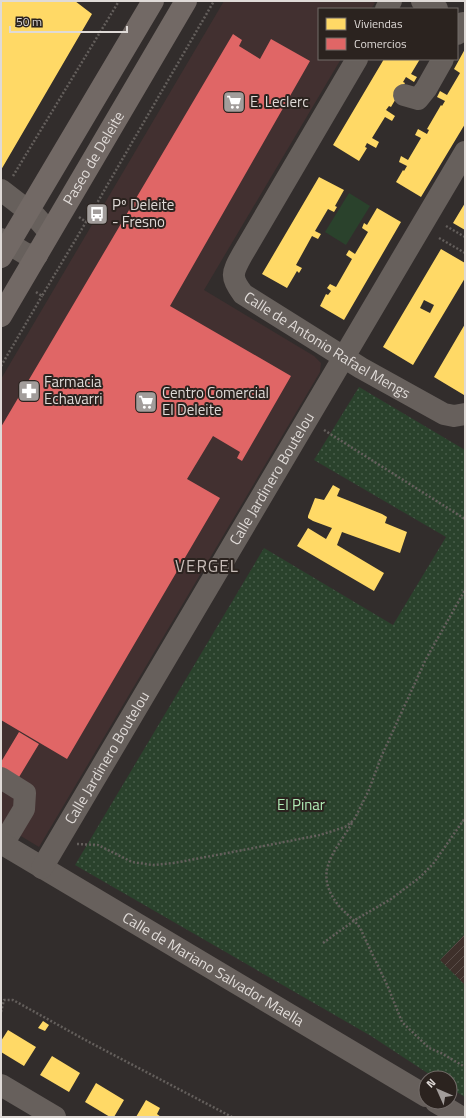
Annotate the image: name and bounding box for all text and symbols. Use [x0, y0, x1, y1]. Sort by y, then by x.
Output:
scale bar [10, 8, 127, 34]
legend [318, 8, 458, 60]
text: 50 m [16, 12, 42, 31]
text: Viviendas [354, 14, 403, 33]
text: Comercios [354, 34, 407, 53]
supermarket icon: E. Leclerc [221, 89, 247, 115]
place label: E. Leclerc [250, 90, 309, 113]
street label: Paseo de Deleite [57, 107, 130, 209]
place label: Pº Deleite - Fresno [112, 193, 174, 233]
bus stop icon: Pº Deleite - Fresno [84, 201, 110, 227]
street label: Calle de Antonio Rafael Mengs [239, 285, 415, 404]
place label: Farmacia Echavarri [44, 370, 102, 410]
pharmacy icon: Farmacia Echavarri [16, 378, 42, 404]
place label: Centro Comercial El Deleite [162, 381, 269, 421]
supermarket icon: Centro Comercial El Deleite [133, 389, 159, 415]
street label: Calle Jardinero Boutelou [223, 408, 320, 549]
district label: VERGEL [175, 553, 239, 579]
street label: Calle Jardinero Boutelou [58, 687, 155, 828]
park label: El Pinar [277, 793, 325, 816]
street label: Calle de Mariano Salvador Maella [118, 906, 309, 1032]
north arrow [418, 1070, 458, 1110]
text: N [423, 1075, 439, 1091]

